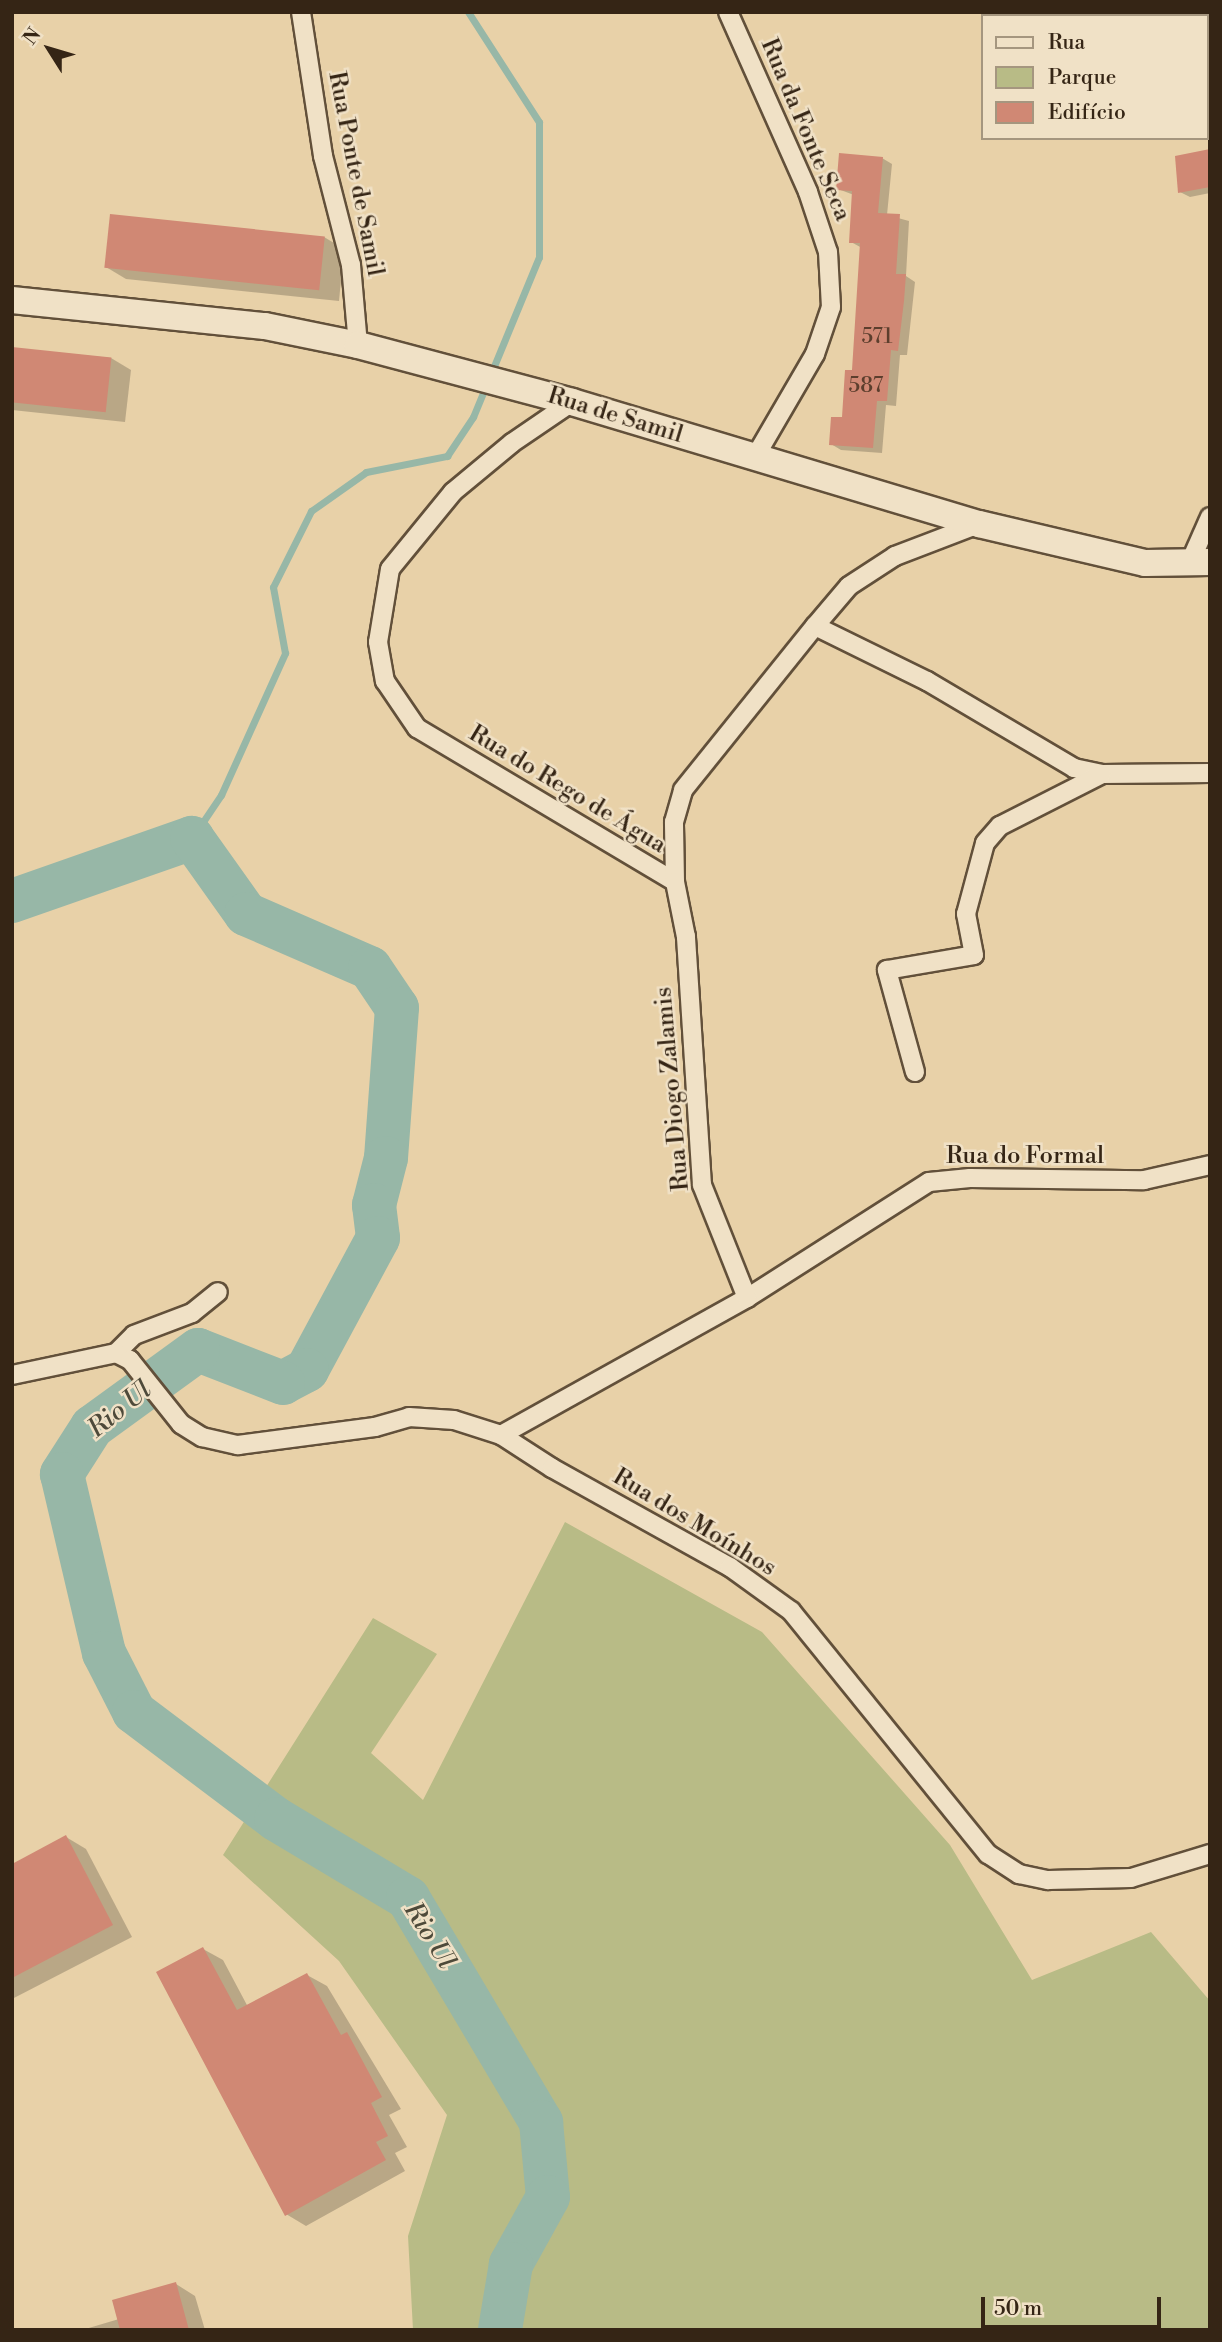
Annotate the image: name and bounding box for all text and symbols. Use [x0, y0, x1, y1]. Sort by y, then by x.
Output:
north arrow [14, 14, 84, 84]
legend [981, 14, 1208, 140]
text: N [18, 23, 46, 50]
text: Rua [1048, 30, 1085, 56]
street label: Rua da Fonte Seca [754, 34, 856, 226]
text: Parque [1048, 65, 1116, 91]
street label: Rua Ponte de Samil [321, 69, 389, 279]
text: Edifício [1048, 100, 1126, 126]
house number: 571 [861, 324, 893, 350]
house number: 587 [849, 373, 883, 399]
street label: Rua de Samil [544, 382, 686, 450]
street label: Rua do Rego de Água [463, 720, 671, 860]
street label: Rua Diogo Zalamis [650, 986, 696, 1192]
street label: Rua do Formal [946, 1143, 1104, 1171]
water label: Rio Ul [82, 1375, 158, 1445]
street label: Rua dos Moínhos [607, 1463, 781, 1583]
water label: Rio Ul [396, 1897, 462, 1975]
scale bar [984, 2282, 1164, 2326]
text: 50 m [994, 2296, 1042, 2322]

